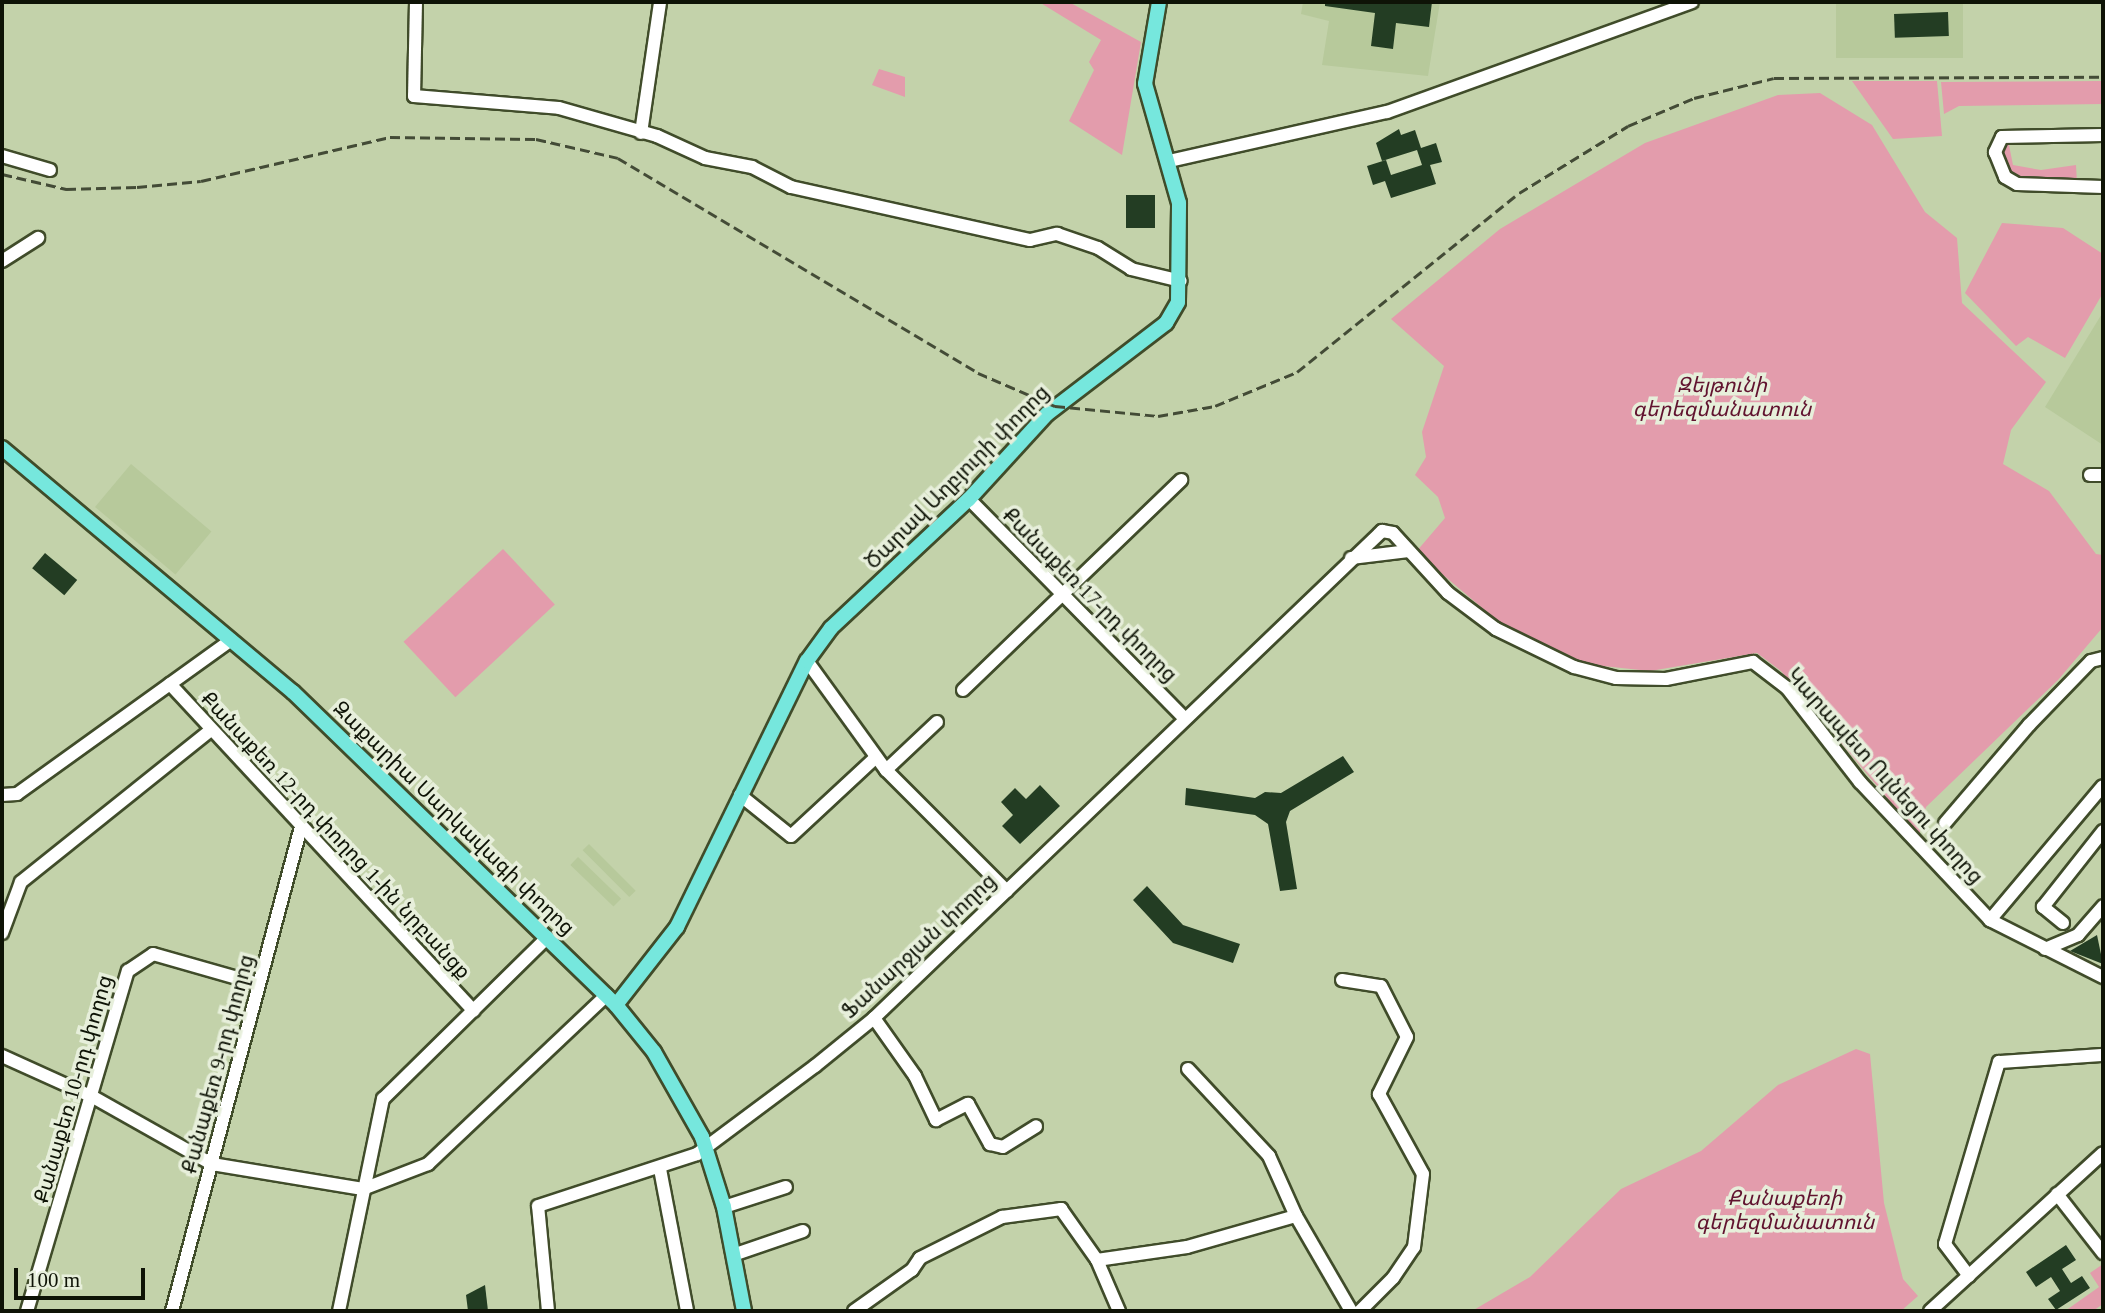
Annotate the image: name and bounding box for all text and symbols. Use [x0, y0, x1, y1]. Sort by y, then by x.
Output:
park label: Զեյթունի գերեզմանատուն [1633, 372, 1811, 422]
street label: Ծարավ Աղբյուրի փողոց [860, 380, 1054, 574]
street label: Քանաքեռ 17-րդ փողոց [998, 503, 1182, 687]
street label: Կարապետ Ուլնեցու փողոց [1781, 663, 1989, 889]
street label: Քանաքեռ 12-րդ փողոց 1-ին նրբանցք [196, 686, 476, 984]
street label: Զաքարիա Սարկավագի փողոց [328, 696, 580, 940]
street label: Ֆանարջյան փողոց [837, 868, 1001, 1024]
street label: Քանաքեռ 9-րդ փողոց [177, 952, 259, 1176]
street label: Քանաքեռ 10-րդ փողոց [28, 972, 118, 1206]
park label: Քանաքեռի գերեզմանատուն [1696, 1185, 1874, 1235]
scale bar [18, 1254, 149, 1298]
text: 100 m [27, 1268, 80, 1292]

